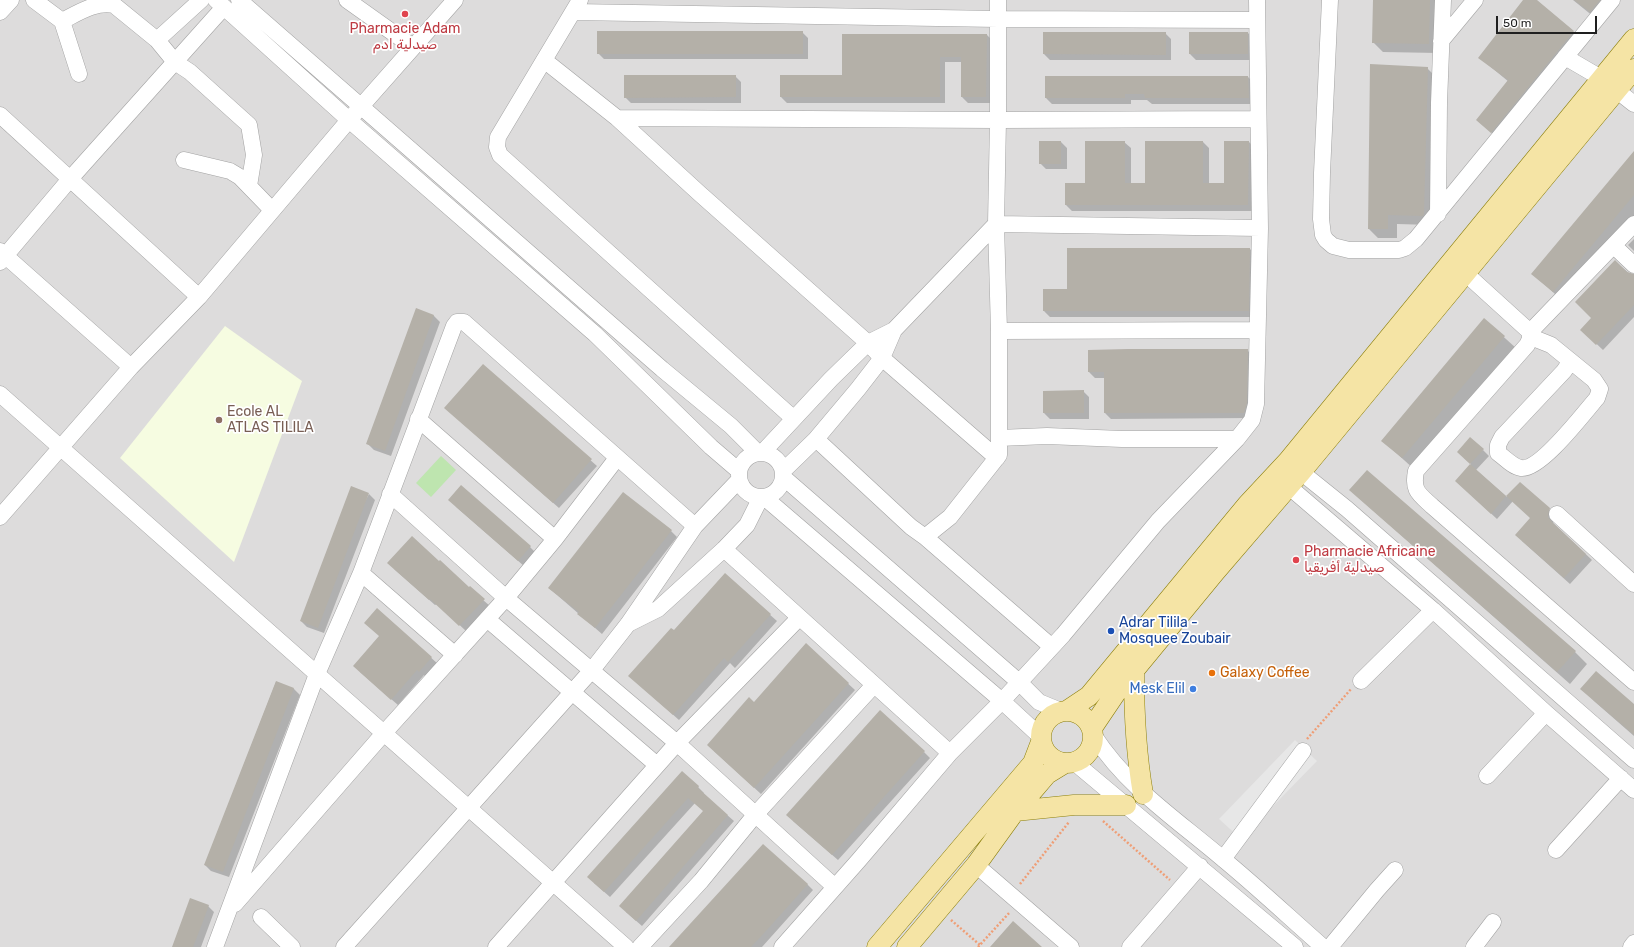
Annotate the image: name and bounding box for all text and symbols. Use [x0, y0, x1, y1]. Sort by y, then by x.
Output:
scale bar [1498, 8, 1599, 34]
marker: Pharmacie Adam صيدلية ادم [400, 9, 410, 19]
text: 50 m [1503, 16, 1531, 30]
place label: Pharmacie Adam صيدلية ادم [350, 21, 460, 54]
place label: Ecole AL ATLAS TILILA [227, 404, 314, 436]
marker: Ecole AL ATLAS TILILA [214, 415, 224, 425]
place label: Pharmacie Africaine صيدلية أفريقيا [1304, 544, 1435, 576]
marker: Pharmacie Africaine صيدلية أفريقيا [1291, 555, 1301, 565]
place label: Adrar Tilila - Mosquee Zoubair [1119, 615, 1231, 648]
marker: Adrar Tilila - Mosquee Zoubair [1106, 626, 1116, 636]
place label: Galaxy Coffee [1220, 665, 1310, 681]
marker: Galaxy Coffee [1207, 668, 1217, 678]
place label: Mesk Elil [1130, 681, 1185, 697]
marker: Mesk Elil [1188, 684, 1198, 694]

